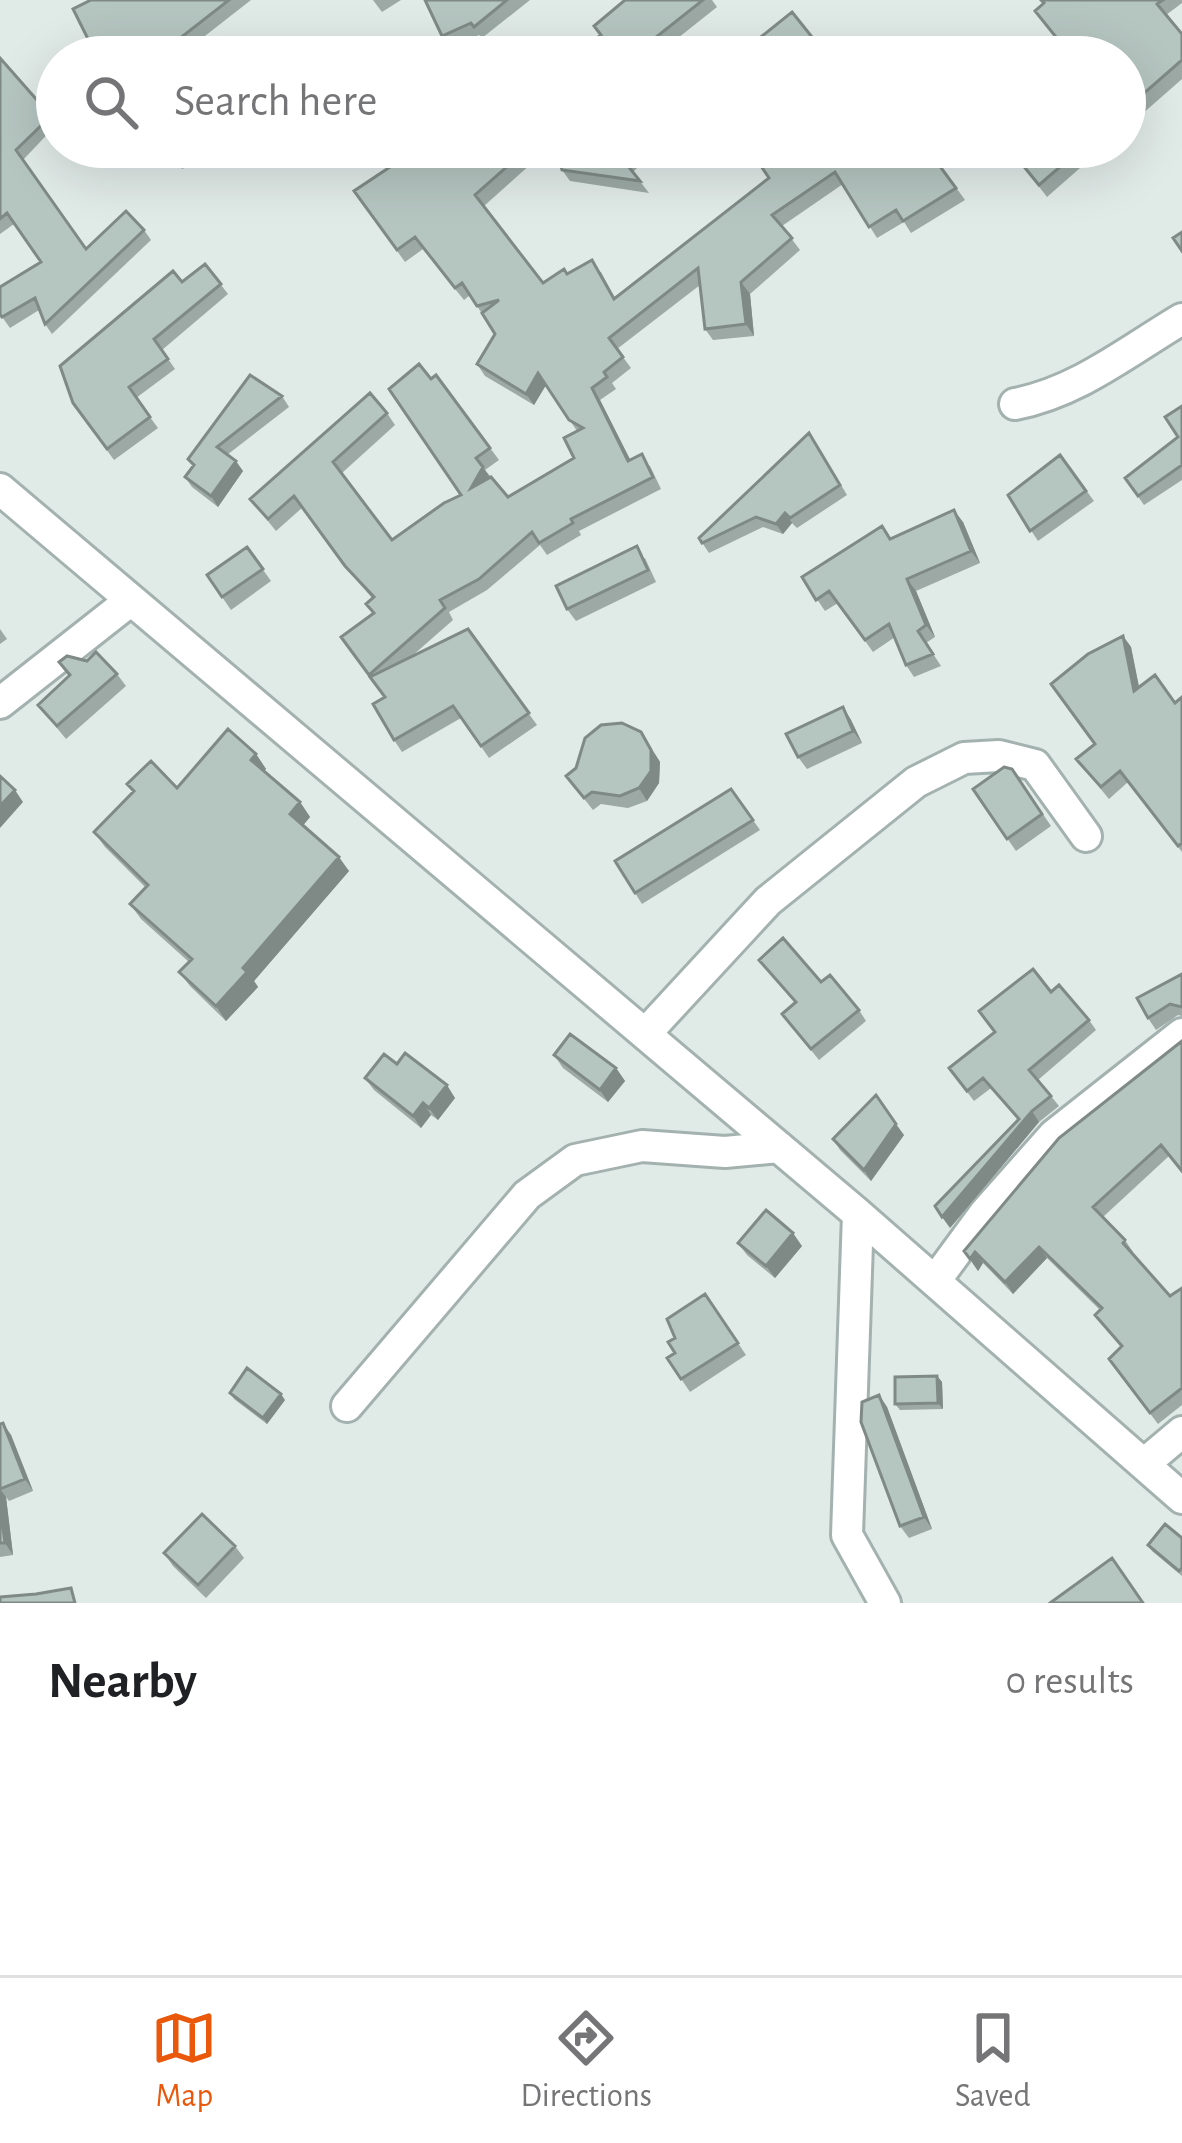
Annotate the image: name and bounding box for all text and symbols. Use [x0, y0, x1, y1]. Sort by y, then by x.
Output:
search box [36, 36, 1146, 168]
icon: search [78, 69, 144, 135]
text: Search here [174, 79, 377, 124]
text: Nearby [48, 1656, 197, 1707]
text: 0 results [1006, 1662, 1134, 1701]
tab: Map [151, 2005, 217, 2117]
tab: Directions [520, 2005, 652, 2117]
tab: Saved [955, 2005, 1030, 2117]

